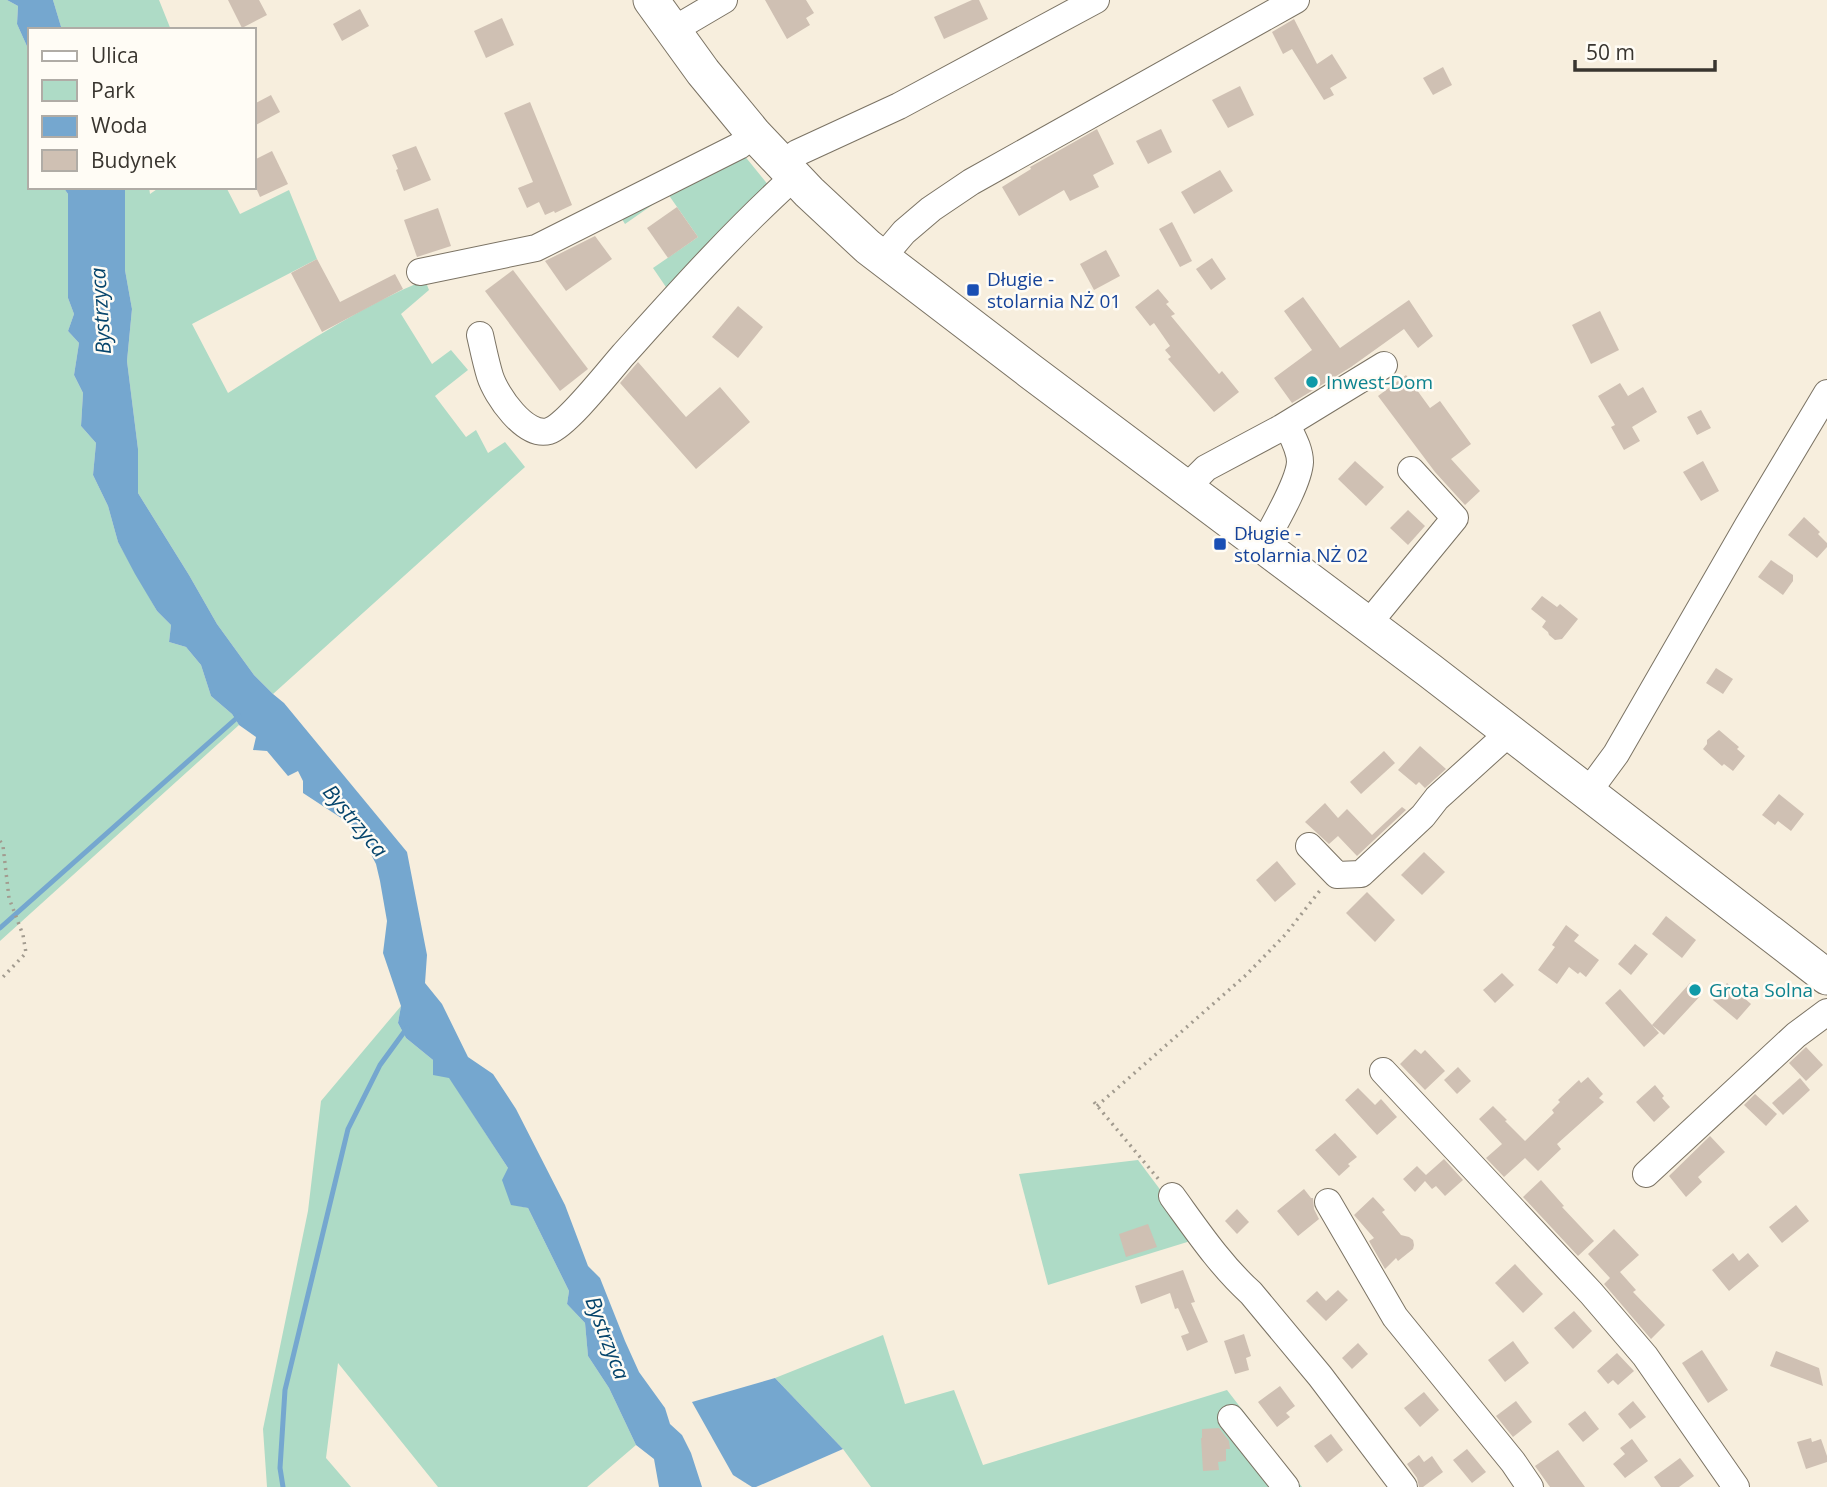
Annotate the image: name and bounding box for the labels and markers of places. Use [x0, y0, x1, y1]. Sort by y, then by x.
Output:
place label: Długie - stolarnia NŻ 01 [987, 266, 1121, 314]
marker: Długie - stolarnia NŻ 01 [965, 282, 981, 298]
place label: Inwest-Dom [1326, 369, 1433, 395]
marker: Inwest-Dom [1304, 374, 1320, 390]
place label: Długie - stolarnia NŻ 02 [1234, 520, 1368, 568]
marker: Długie - stolarnia NŻ 02 [1212, 536, 1228, 552]
place label: Grota Solna [1709, 977, 1813, 1003]
marker: Grota Solna [1687, 982, 1703, 998]

